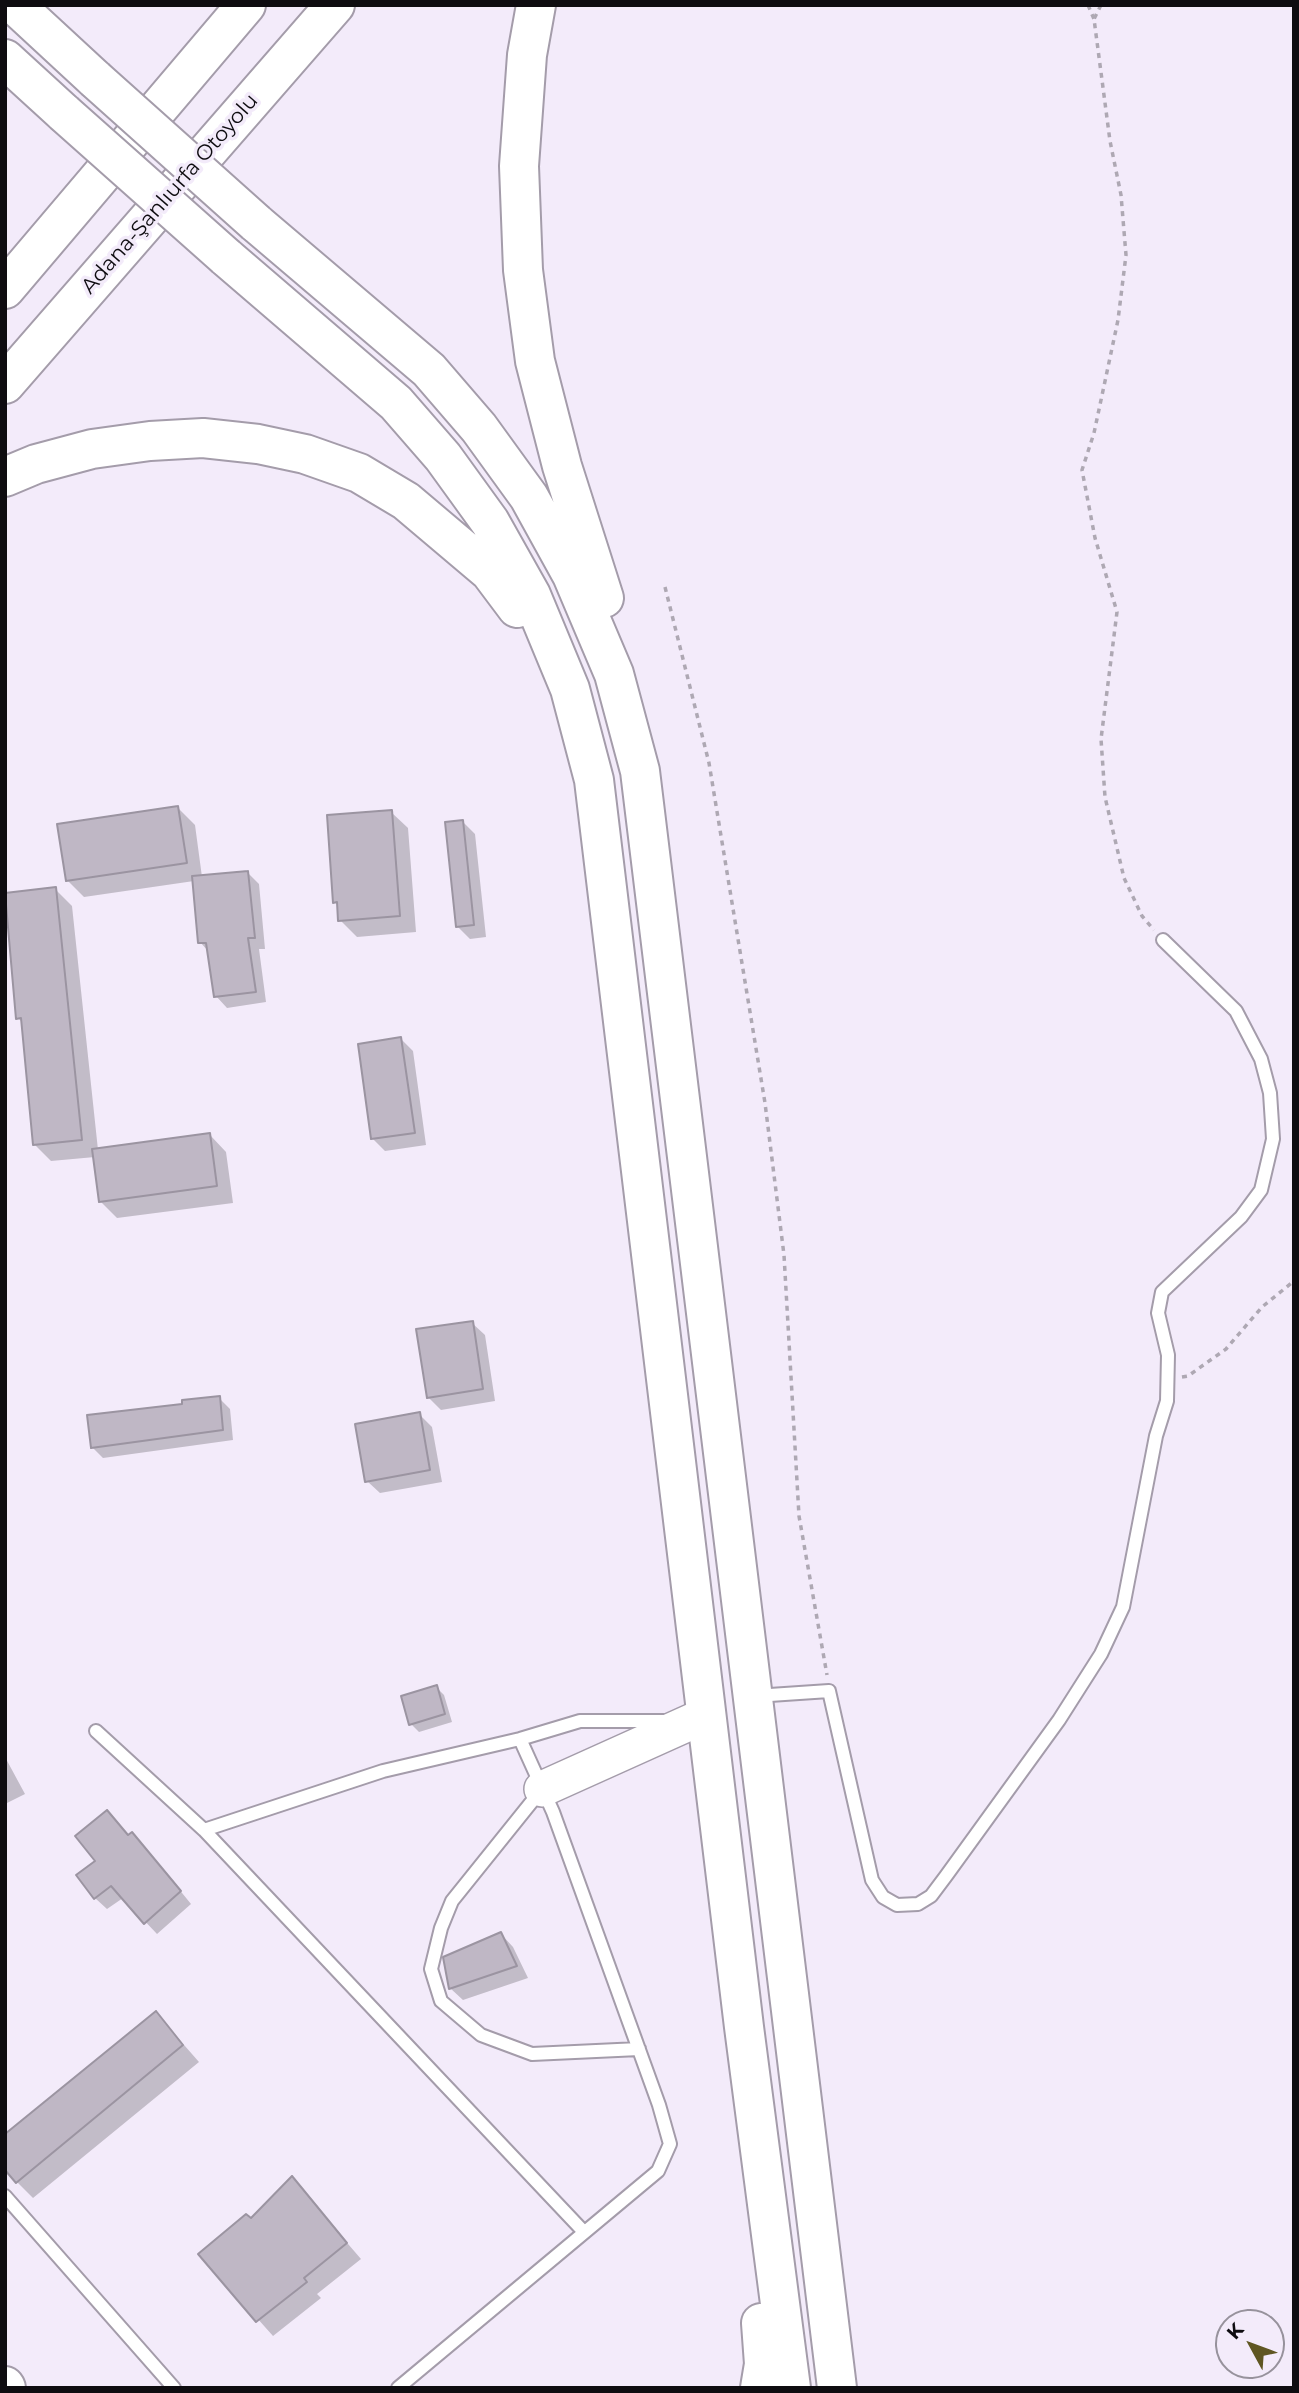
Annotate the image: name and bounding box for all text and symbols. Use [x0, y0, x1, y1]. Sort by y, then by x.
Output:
street label: Adana-Şanlıurfa Otoyolu [76, 89, 264, 299]
north arrow [1215, 2309, 1285, 2379]
text: K [1222, 2318, 1249, 2344]

